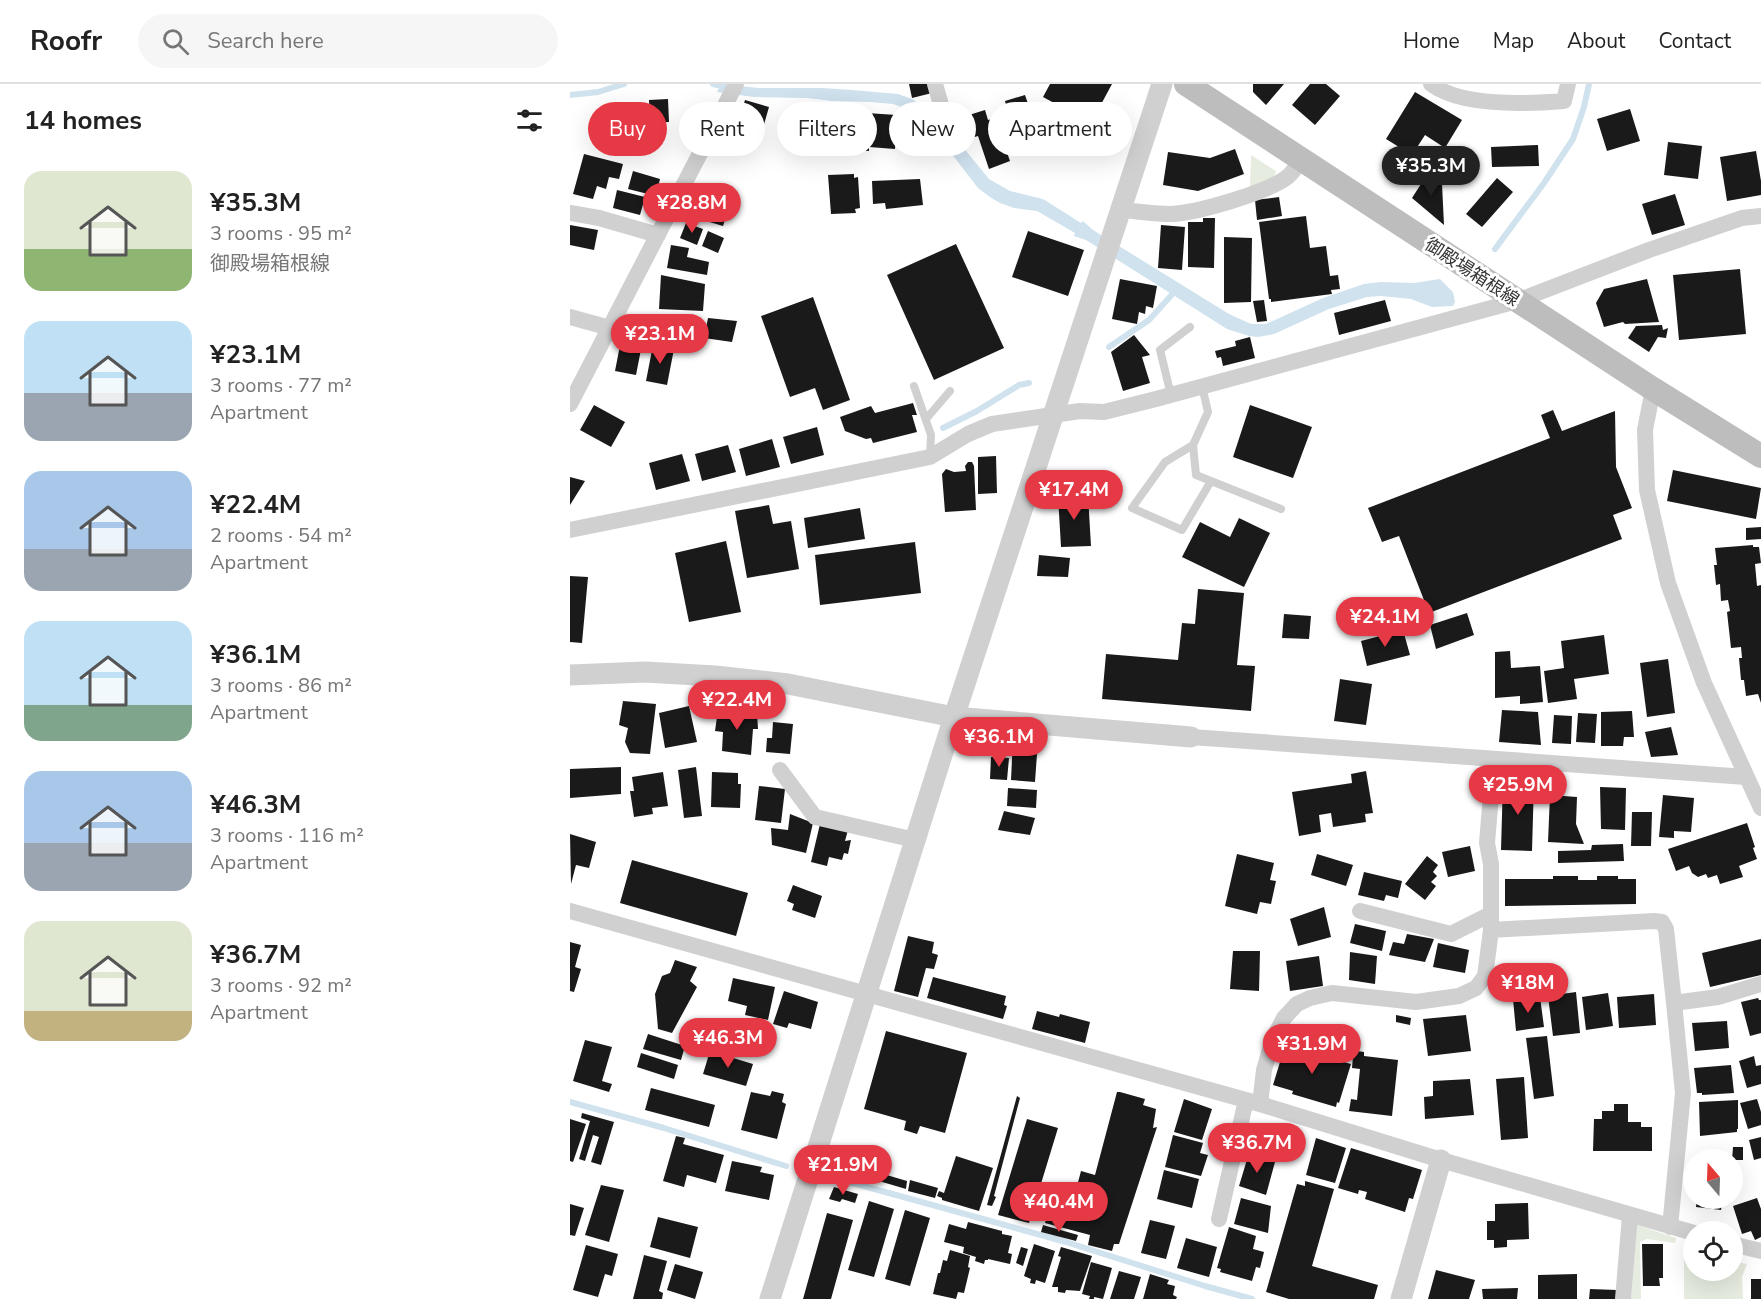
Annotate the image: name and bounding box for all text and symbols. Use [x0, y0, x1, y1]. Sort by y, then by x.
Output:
search box [138, 14, 558, 68]
text: Roofr [30, 22, 102, 60]
icon: search [159, 25, 192, 58]
text: Search here [207, 26, 324, 56]
text: Home [1403, 27, 1460, 55]
text: Map [1493, 27, 1534, 55]
text: About [1567, 27, 1625, 55]
text: Contact [1658, 27, 1731, 55]
chip: Buy [588, 102, 667, 156]
chip: Rent [679, 102, 765, 156]
chip: Filters [777, 102, 877, 156]
chip: New [889, 102, 976, 156]
chip: Apartment [988, 102, 1132, 156]
text: 14 homes [24, 103, 142, 138]
icon: filters [513, 104, 546, 137]
pin: ¥35.3M [1382, 146, 1480, 197]
text: ¥35.3M [1396, 152, 1466, 179]
pin: ¥28.8M [643, 183, 741, 234]
text: ¥35.3M [210, 185, 301, 220]
text: ¥28.8M [657, 189, 727, 216]
icon: home [72, 195, 144, 267]
text: 3 rooms · 95 m² [210, 220, 352, 247]
street label: 御殿場箱根線 [1420, 233, 1524, 311]
text: 御殿場箱根線 [210, 250, 330, 277]
pin: ¥23.1M [611, 314, 709, 365]
text: ¥23.1M [625, 320, 695, 347]
text: ¥23.1M [210, 337, 301, 372]
icon: home [72, 345, 144, 417]
text: 3 rooms · 77 m² [210, 372, 352, 399]
text: Apartment [210, 399, 308, 426]
pin: ¥17.4M [1025, 470, 1123, 521]
text: ¥17.4M [1039, 476, 1109, 503]
text: ¥22.4M [210, 487, 301, 522]
icon: home [72, 495, 144, 567]
text: 2 rooms · 54 m² [210, 522, 352, 549]
text: Apartment [210, 549, 308, 576]
pin: ¥24.1M [1336, 597, 1434, 648]
text: ¥24.1M [1350, 603, 1420, 630]
text: ¥36.1M [210, 637, 301, 672]
icon: home [72, 645, 144, 717]
text: 3 rooms · 86 m² [210, 672, 352, 699]
pin: ¥22.4M [688, 680, 786, 731]
text: ¥22.4M [702, 686, 772, 713]
text: Apartment [210, 699, 308, 726]
pin: ¥36.1M [950, 717, 1048, 768]
text: ¥36.1M [964, 723, 1034, 750]
pin: ¥25.9M [1469, 765, 1567, 816]
text: ¥25.9M [1483, 771, 1553, 798]
text: ¥46.3M [210, 787, 301, 822]
icon: home [72, 795, 144, 867]
text: 3 rooms · 116 m² [210, 822, 364, 849]
text: Apartment [210, 849, 308, 876]
text: ¥36.7M [210, 937, 301, 972]
icon: home [72, 945, 144, 1017]
pin: ¥18M [1492, 963, 1564, 1014]
text: ¥18M [1501, 969, 1555, 996]
text: 3 rooms · 92 m² [210, 972, 352, 999]
text: Apartment [210, 999, 308, 1026]
pin: ¥46.3M [679, 1018, 777, 1069]
text: ¥46.3M [693, 1024, 763, 1051]
pin: ¥31.9M [1263, 1024, 1361, 1075]
text: ¥31.9M [1277, 1030, 1347, 1057]
pin: ¥36.7M [1208, 1123, 1306, 1174]
text: ¥36.7M [1222, 1129, 1292, 1156]
pin: ¥21.9M [794, 1145, 892, 1196]
north arrow [1683, 1149, 1743, 1209]
map controls [1683, 1149, 1743, 1281]
text: ¥21.9M [808, 1151, 878, 1178]
pin: ¥40.4M [1010, 1182, 1108, 1233]
text: ¥40.4M [1024, 1188, 1094, 1215]
button: locate [1683, 1221, 1743, 1281]

